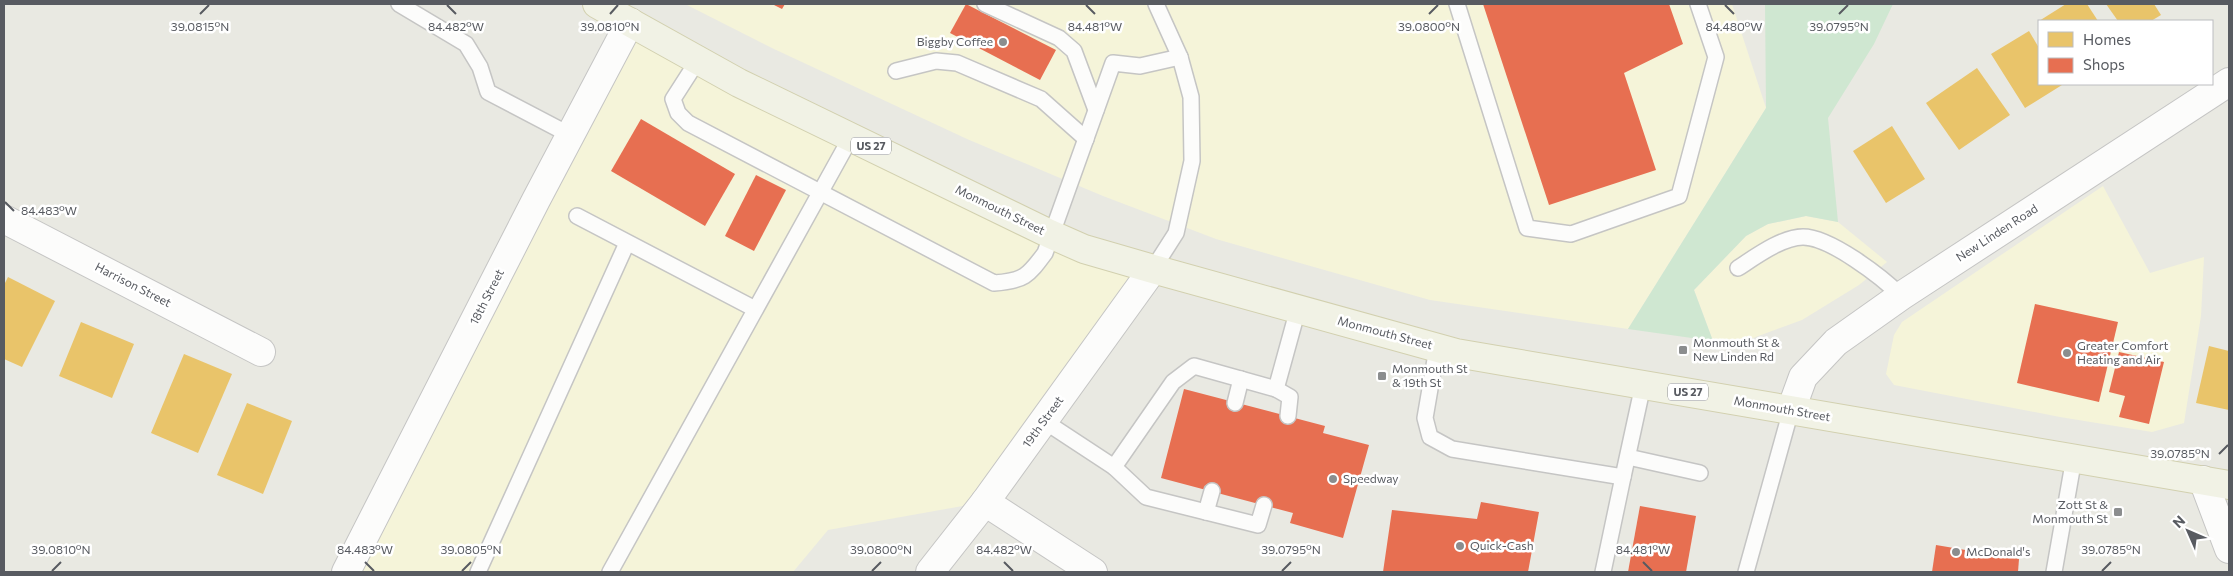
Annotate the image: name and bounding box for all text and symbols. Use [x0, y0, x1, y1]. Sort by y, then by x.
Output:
text: 39.0815°N [171, 19, 229, 33]
text: 84.482°W [428, 19, 484, 33]
text: 39.0810°N [580, 19, 640, 33]
text: 84.481°W [1068, 19, 1122, 33]
text: 39.0800°N [1398, 19, 1460, 33]
text: 84.480°W [1705, 19, 1763, 33]
text: 39.0795°N [1809, 19, 1869, 33]
legend [2038, 20, 2213, 85]
text: Homes [2083, 30, 2131, 48]
place label: Biggby Coffee [917, 34, 993, 48]
marker: Biggby Coffee [997, 36, 1009, 48]
text: Shops [2083, 55, 2125, 73]
road number: US 27 [851, 138, 891, 154]
street label: Monmouth Street [953, 181, 1048, 237]
street label: New Linden Road [1953, 201, 2040, 264]
text: 84.483°W [21, 203, 77, 217]
street label: Harrison Street [93, 259, 174, 309]
street label: 18th Street [466, 266, 506, 327]
street label: Monmouth Street [1336, 313, 1434, 351]
place label: Monmouth St & New Linden Rd [1693, 335, 1780, 363]
place label: Greater Comfort Heating and Air [2077, 338, 2169, 366]
marker: Monmouth St & New Linden Rd [1677, 344, 1689, 356]
marker: Greater Comfort Heating and Air [2061, 347, 2073, 359]
place label: Monmouth St & 19th St [1392, 361, 1468, 389]
marker: Monmouth St & 19th St [1376, 370, 1388, 382]
road number: US 27 [1668, 384, 1708, 401]
street label: 19th Street [1019, 393, 1066, 450]
street label: Monmouth Street [1733, 393, 1832, 423]
text: 39.0785°N [2150, 446, 2210, 460]
place label: Speedway [1343, 471, 1399, 485]
marker: Speedway [1327, 473, 1339, 485]
place label: Zott St & Monmouth St [2032, 497, 2108, 525]
marker: Zott St & Monmouth St [2112, 506, 2124, 518]
north arrow [2163, 506, 2213, 556]
text: N [2169, 512, 2188, 531]
place label: Quick-Cash [1470, 538, 1534, 552]
marker: Quick-Cash [1454, 540, 1466, 552]
text: 39.0810°N [31, 542, 91, 556]
text: 84.483°W [337, 542, 393, 556]
text: 39.0805°N [440, 542, 502, 556]
text: 39.0800°N [850, 542, 912, 556]
text: 84.482°W [976, 542, 1032, 556]
text: 39.0795°N [1261, 542, 1321, 556]
text: 84.481°W [1616, 542, 1670, 556]
text: 39.0785°N [2081, 542, 2141, 556]
place label: McDonald's [1966, 544, 2030, 558]
marker: McDonald's [1950, 546, 1962, 558]

